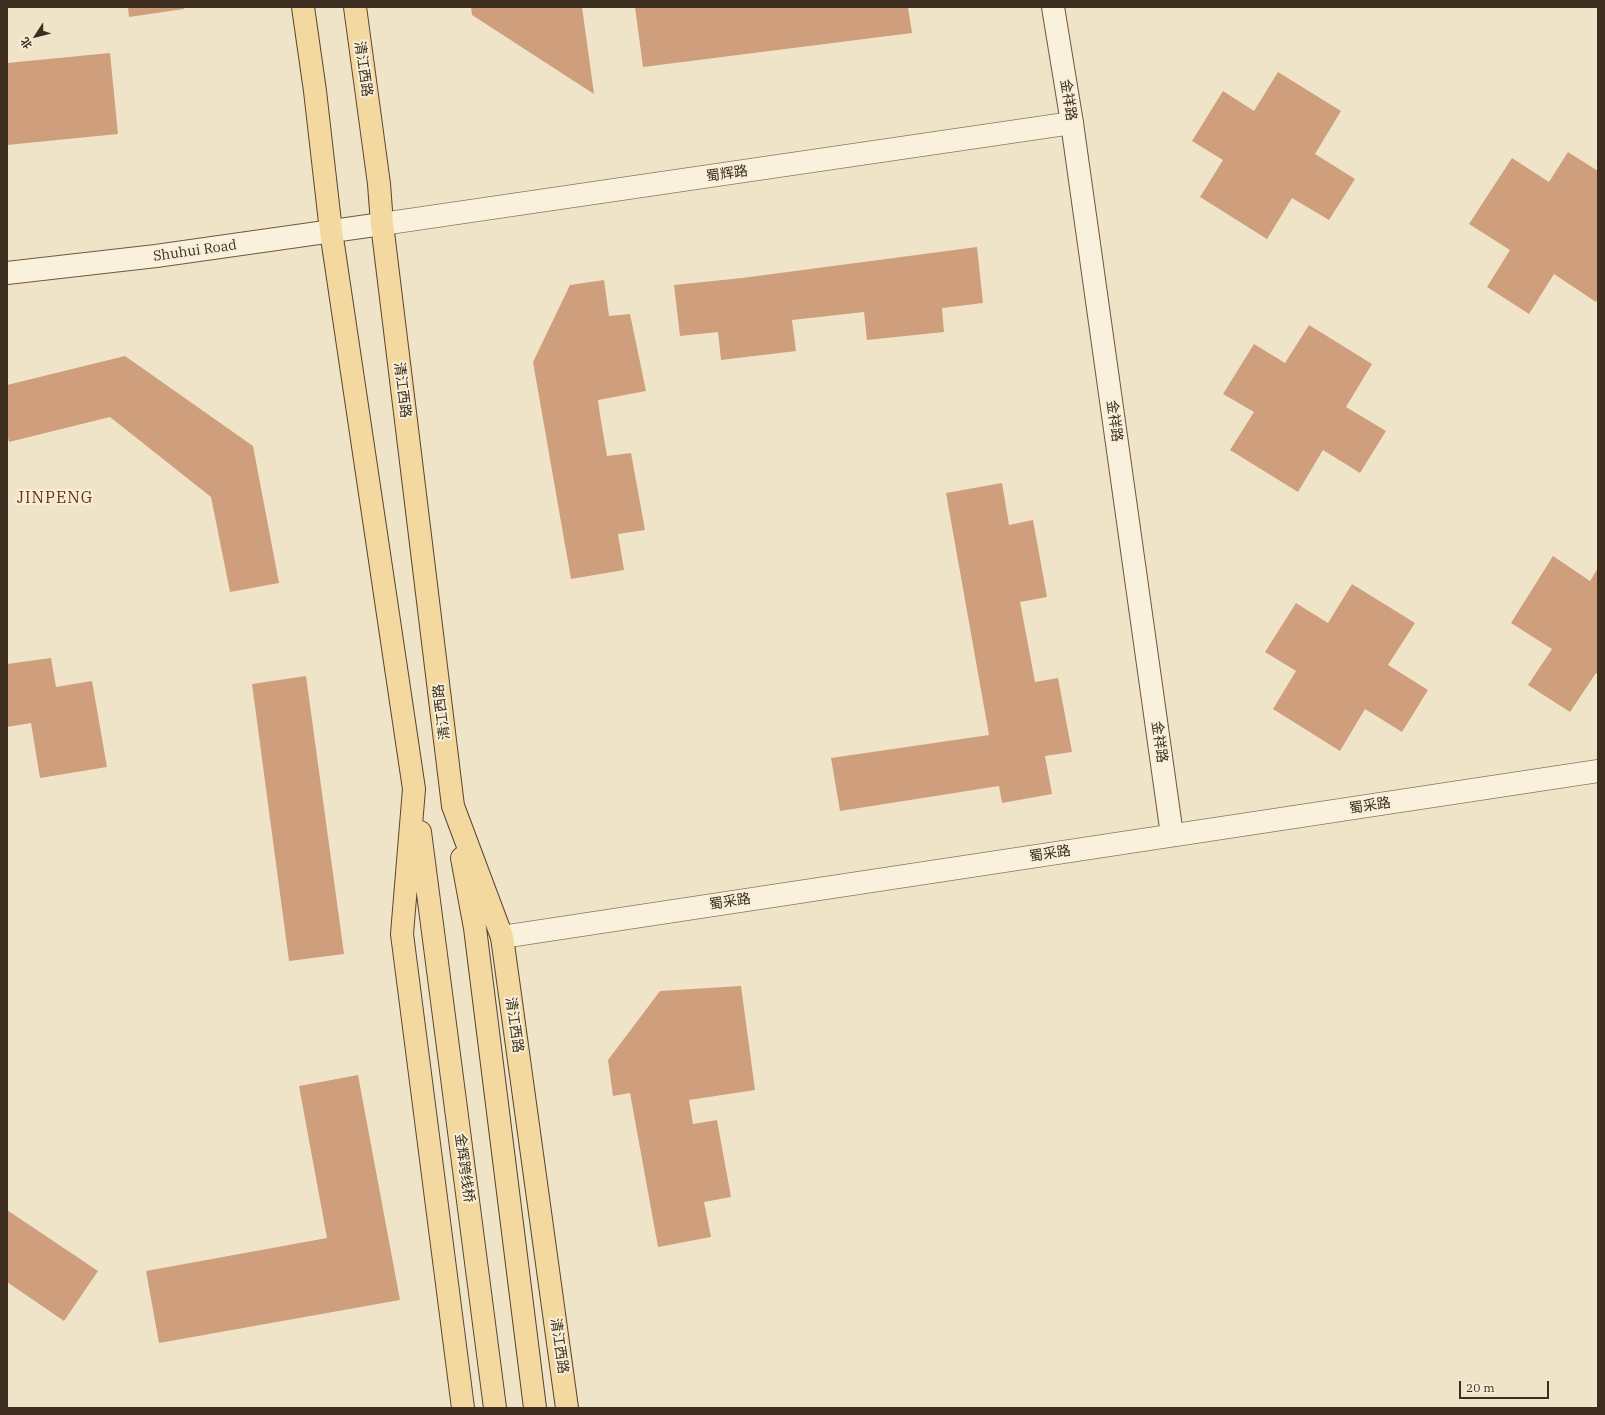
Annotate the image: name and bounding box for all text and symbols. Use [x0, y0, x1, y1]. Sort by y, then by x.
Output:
north arrow [16, 16, 56, 56]
text: 北 [17, 34, 35, 52]
street label: 清江西路 [351, 40, 375, 98]
street label: 金祥路 [1056, 78, 1080, 122]
street label: 蜀辉路 [705, 163, 749, 185]
street label: Shuhui Road [152, 237, 238, 265]
street label: 清江西路 [390, 361, 414, 419]
street label: 金祥路 [1103, 399, 1125, 443]
district label: JINPENG [17, 488, 93, 508]
street label: 清江西路 [430, 683, 454, 741]
street label: 金祥路 [1148, 720, 1170, 764]
street label: 蜀采路 [1348, 794, 1392, 818]
street label: 蜀采路 [1028, 842, 1072, 866]
street label: 蜀采路 [708, 890, 752, 914]
street label: 清江西路 [502, 996, 526, 1054]
street label: 金辉跨线桥 [451, 1132, 477, 1204]
street label: 清江西路 [547, 1317, 571, 1375]
scale bar [1461, 1373, 1551, 1399]
text: 20 m [1466, 1380, 1495, 1395]

